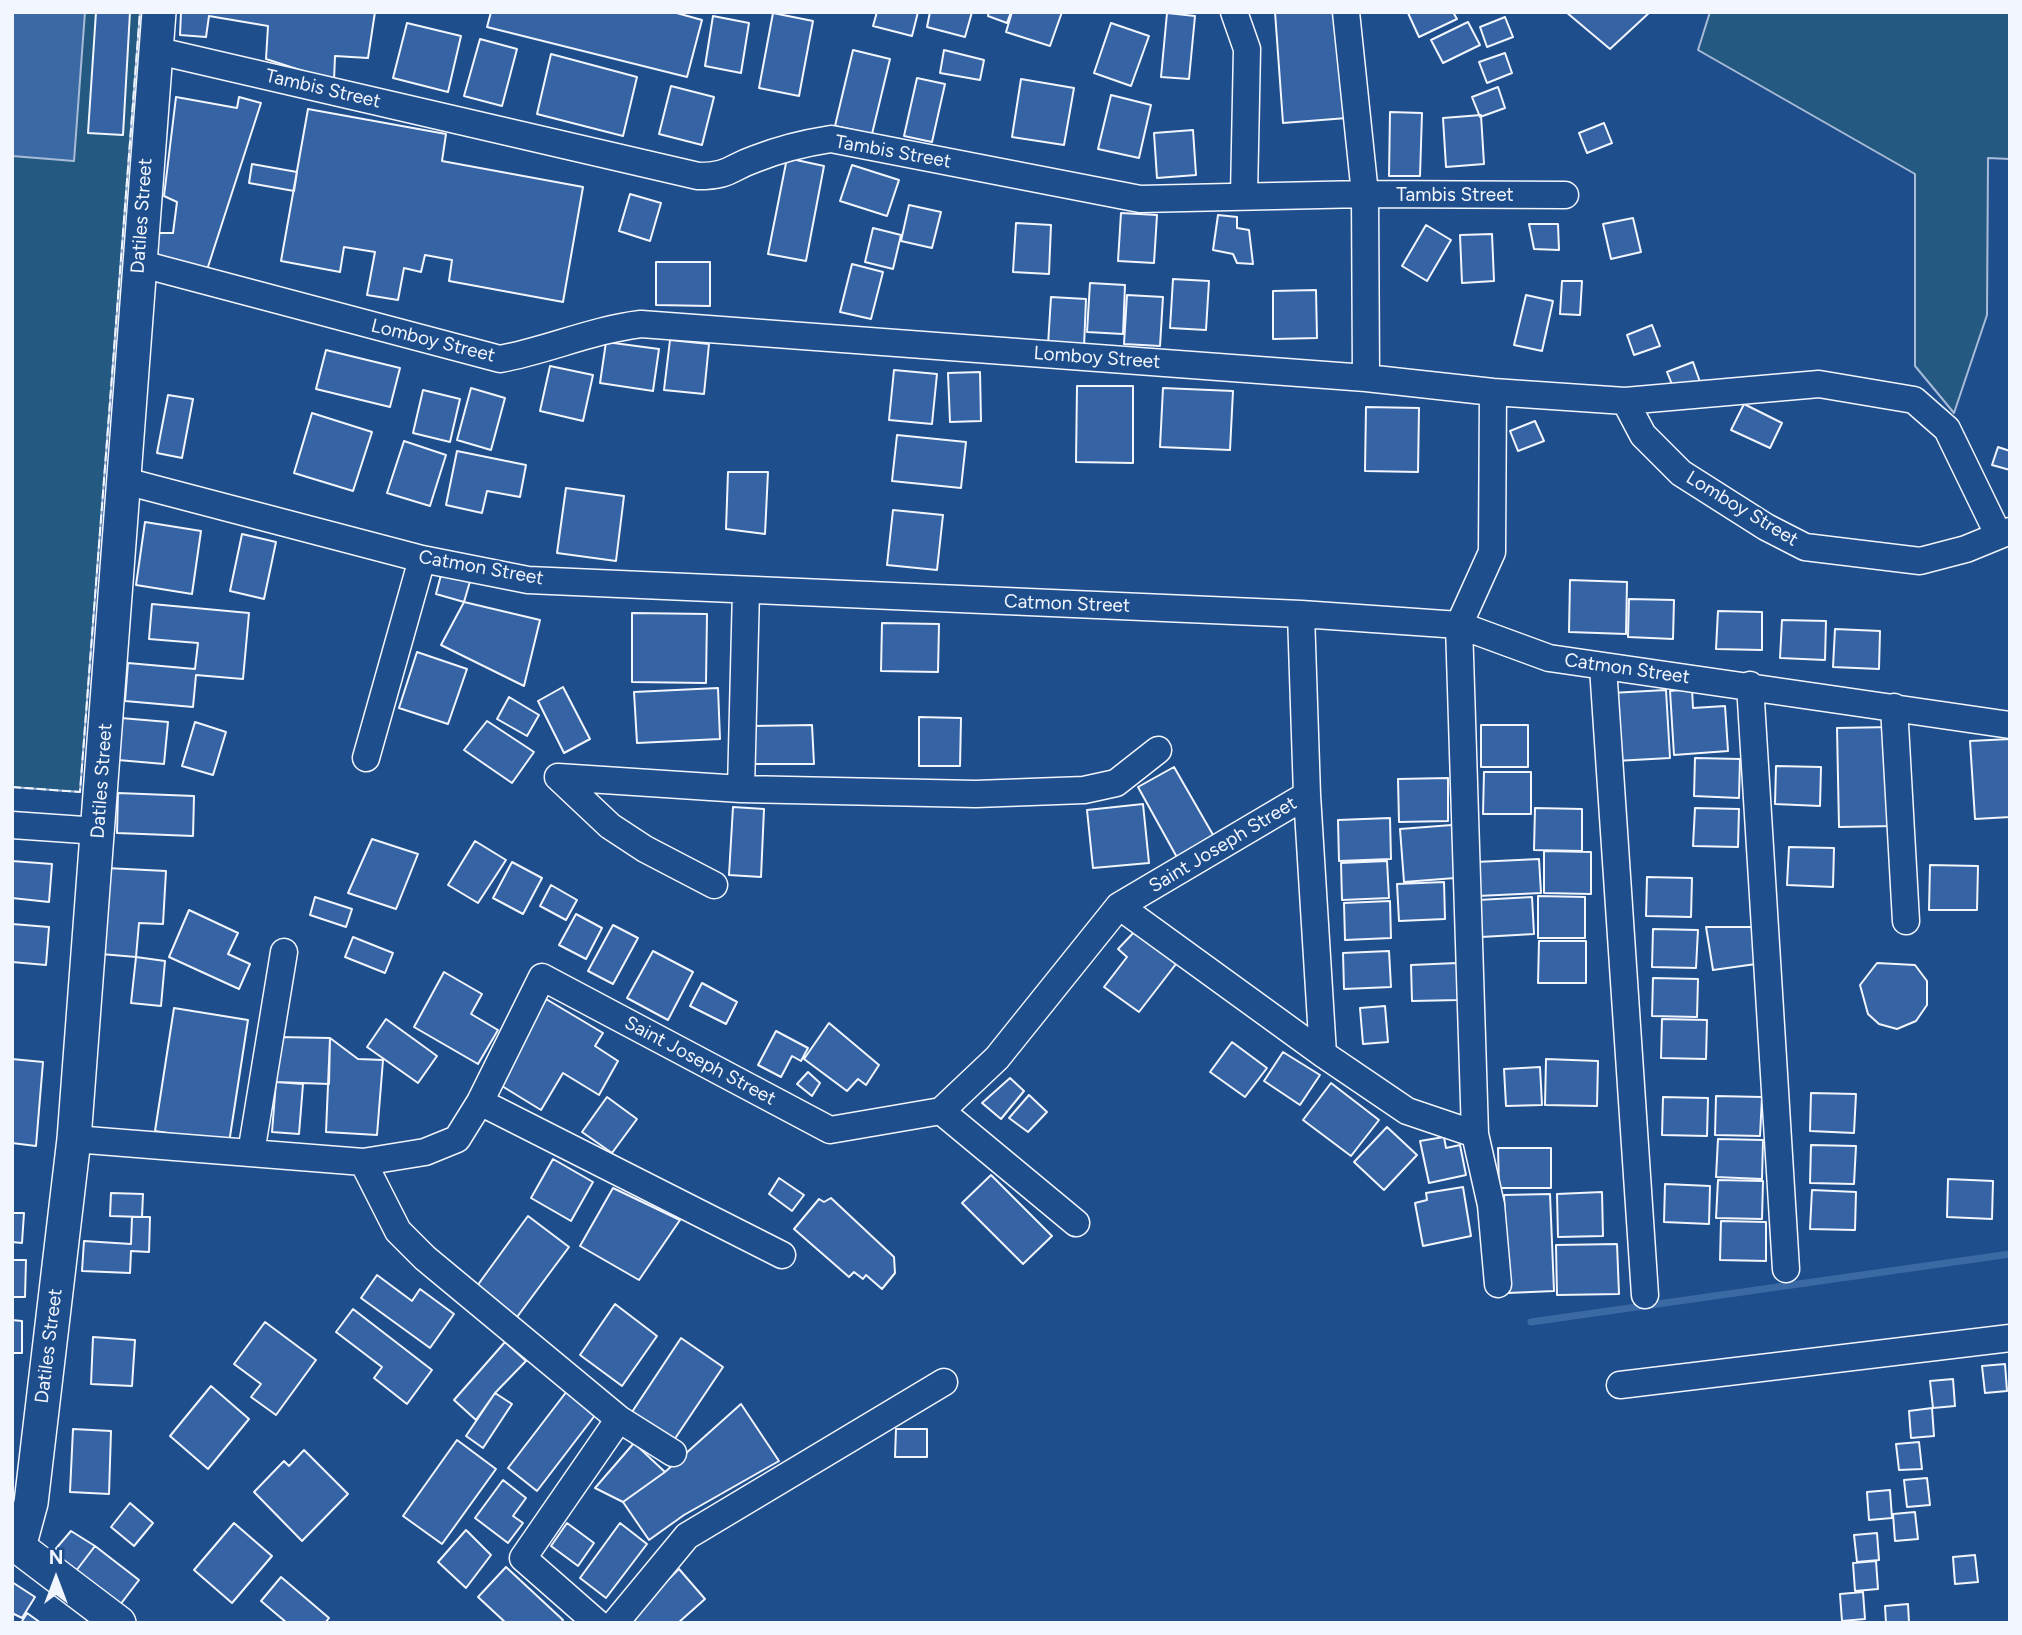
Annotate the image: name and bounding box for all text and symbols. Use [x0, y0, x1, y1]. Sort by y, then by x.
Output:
street label: Tambis Street [263, 65, 383, 113]
street label: Tambis Street [833, 131, 953, 173]
street label: Datiles Street [127, 158, 157, 274]
street label: Tambis Street [1396, 184, 1514, 206]
street label: Lomboy Street [369, 315, 497, 367]
street label: Lomboy Street [1033, 342, 1161, 374]
street label: Lomboy Street [1682, 467, 1802, 551]
street label: Catmon Street [417, 546, 545, 590]
street label: Catmon Street [1004, 590, 1130, 618]
street label: Catmon Street [1563, 649, 1691, 689]
street label: Datiles Street [87, 723, 117, 839]
street label: Saint Joseph Street [1145, 792, 1301, 898]
street label: Saint Joseph Street [620, 1011, 780, 1111]
street label: Datiles Street [31, 1287, 67, 1405]
north arrow [21, 1544, 91, 1614]
text: N [49, 1546, 63, 1569]

